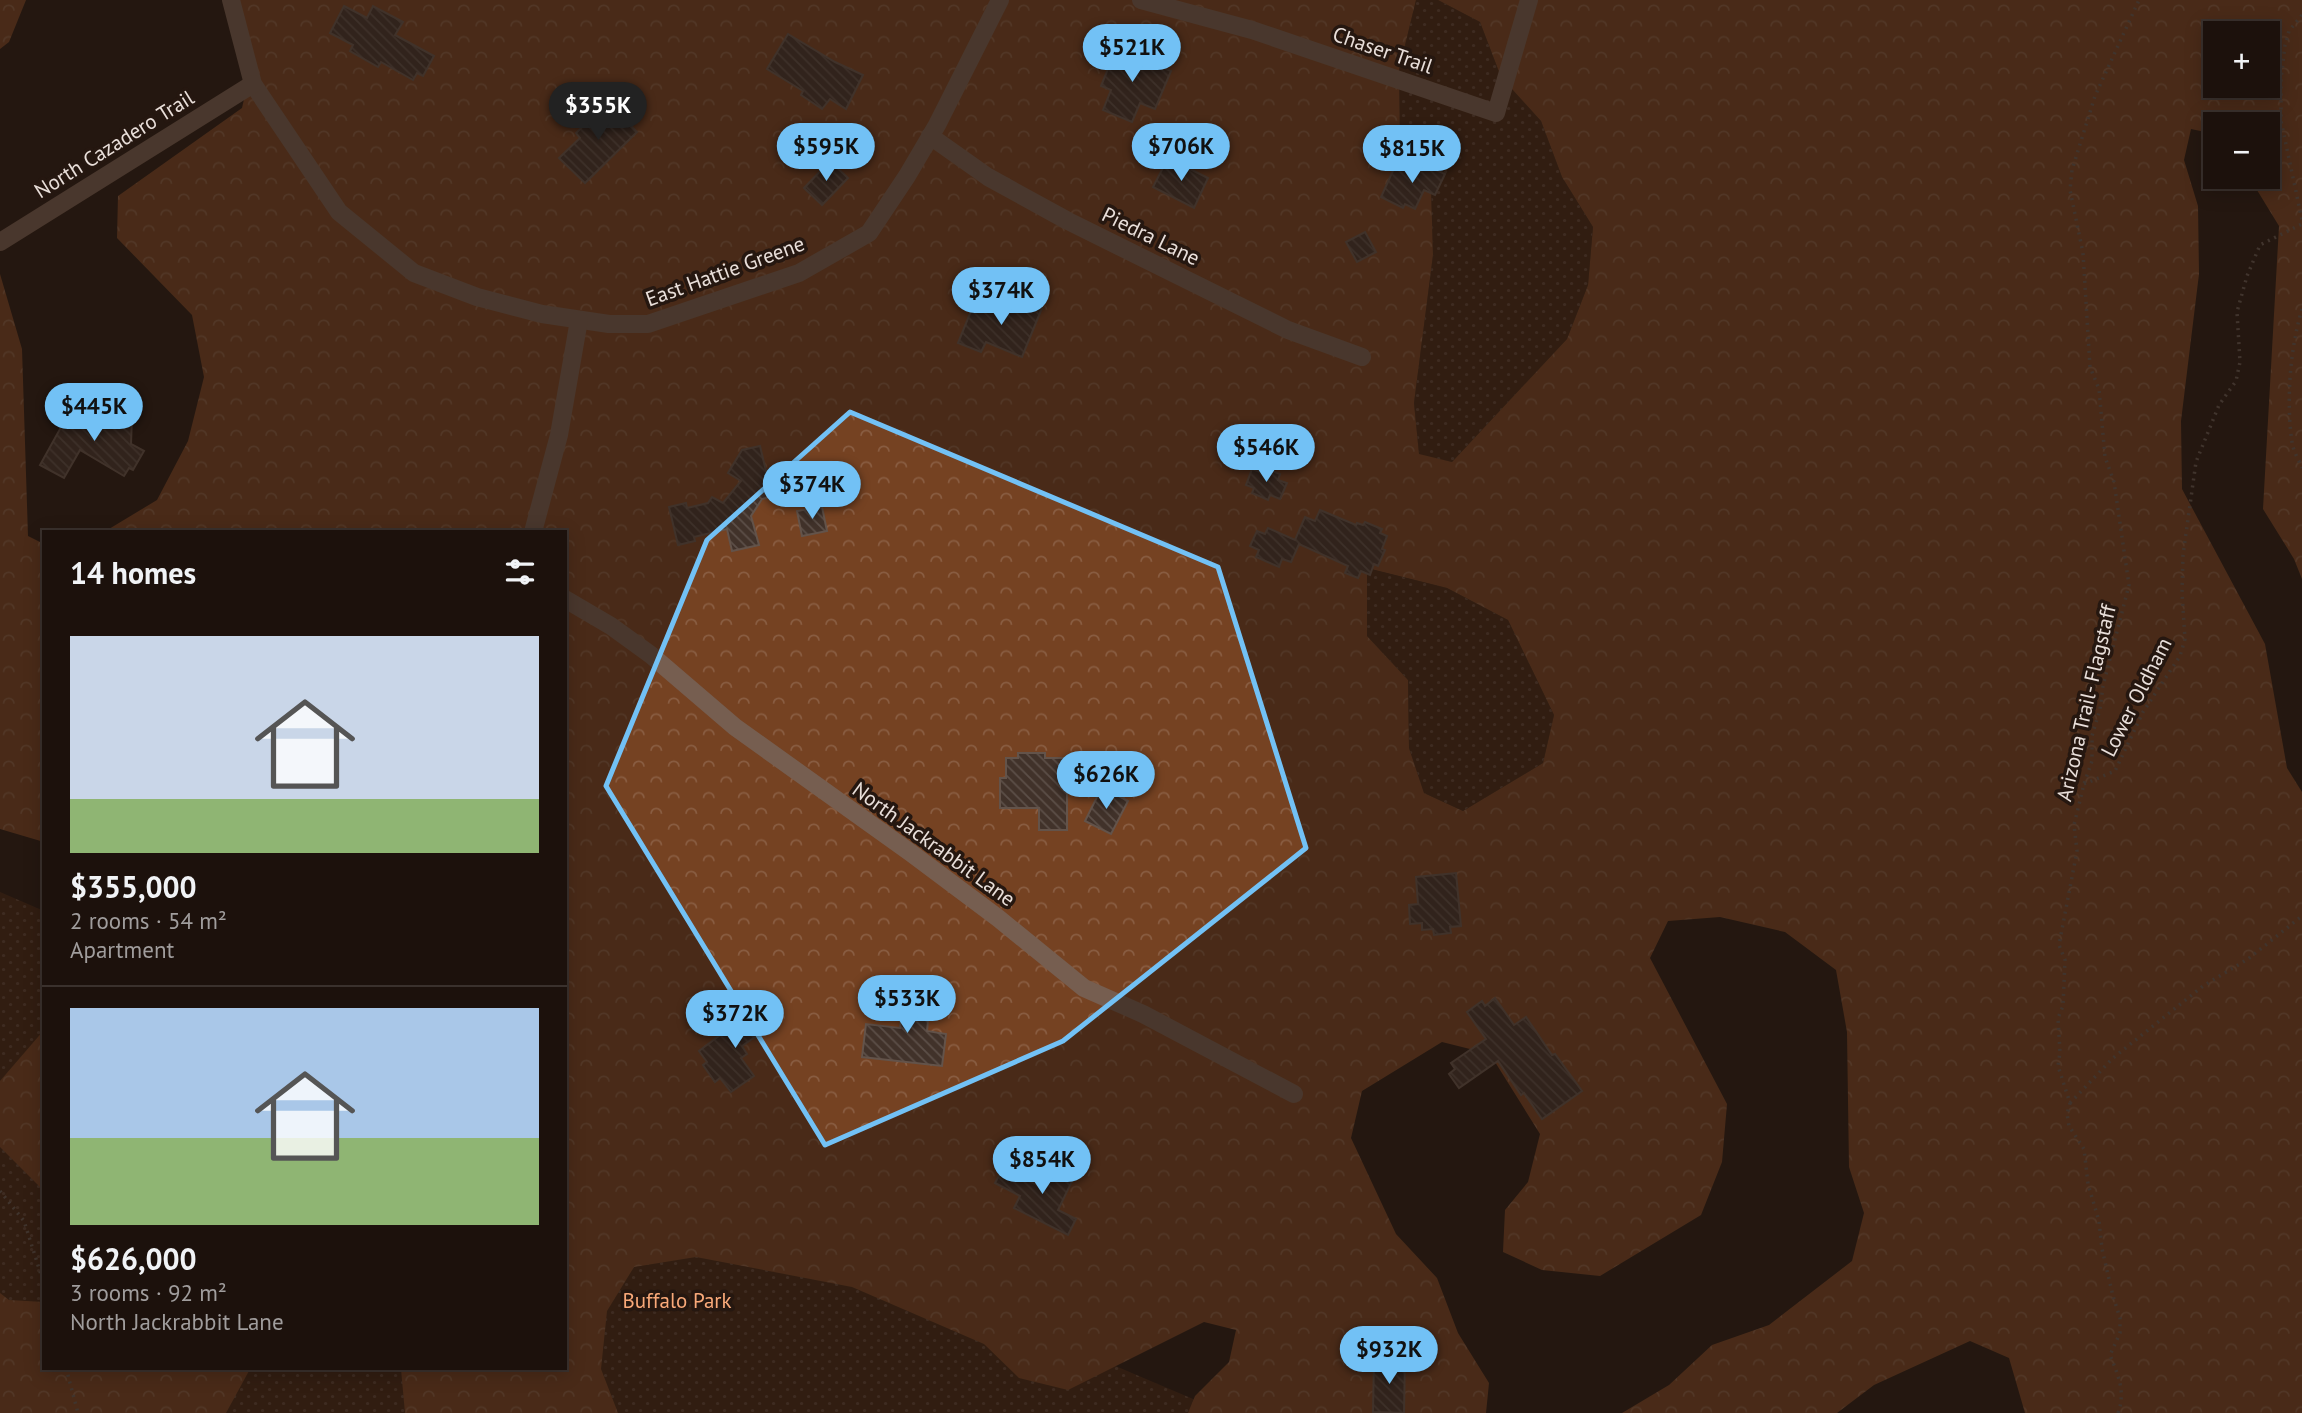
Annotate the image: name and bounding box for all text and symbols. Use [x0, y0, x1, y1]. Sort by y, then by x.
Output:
street label: Chaser Trail [1329, 20, 1437, 80]
map controls [2203, 21, 2280, 189]
button: + [2203, 21, 2280, 98]
pin: $521K [1083, 24, 1181, 84]
text: $521K [1099, 32, 1165, 61]
pin: $355K [549, 82, 647, 142]
street label: North Cazadero Trail [29, 84, 199, 204]
text: $355K [565, 90, 631, 119]
button: − [2203, 112, 2280, 189]
pin: $595K [777, 124, 875, 183]
pin: $706K [1132, 124, 1230, 183]
pin: $815K [1363, 125, 1461, 185]
text: $595K [793, 131, 859, 160]
text: $706K [1148, 131, 1214, 160]
text: $815K [1379, 133, 1445, 162]
street label: Piedra Lane [1098, 201, 1204, 271]
street label: East Hattie Greene [642, 230, 808, 312]
pin: $374K [952, 268, 1050, 327]
text: $374K [968, 275, 1034, 304]
pin: $445K [45, 384, 143, 443]
text: $445K [61, 391, 127, 420]
pin: $546K [1217, 424, 1315, 484]
text: $546K [1233, 432, 1299, 461]
pin: $374K [763, 462, 861, 521]
text: $374K [779, 469, 845, 498]
text: 14 homes [70, 553, 196, 592]
icon: filters [501, 553, 539, 591]
street label: Arizona Trail- Flagstaff [2050, 601, 2122, 804]
street label: Lower Oldham [2094, 633, 2178, 761]
icon: home [242, 681, 368, 807]
pin: $626K [1057, 752, 1155, 811]
text: $626K [1073, 759, 1139, 788]
street label: North Jackrabbit Lane [847, 776, 1021, 912]
text: $355,000 [70, 867, 197, 906]
text: 2 rooms · 54 m² [70, 906, 227, 935]
text: Apartment [70, 935, 174, 964]
pin: $533K [858, 976, 956, 1035]
text: $533K [874, 983, 940, 1012]
pin: $372K [686, 990, 784, 1050]
text: $372K [702, 998, 768, 1027]
icon: home [242, 1053, 368, 1179]
pin: $854K [993, 1136, 1091, 1196]
text: $854K [1009, 1144, 1075, 1173]
text: $626,000 [70, 1239, 197, 1278]
text: 3 rooms · 92 m² [70, 1278, 227, 1307]
park label: Buffalo Park [622, 1287, 732, 1314]
text: North Jackrabbit Lane [70, 1307, 284, 1336]
pin: $932K [1340, 1326, 1438, 1386]
text: $932K [1356, 1334, 1422, 1363]

